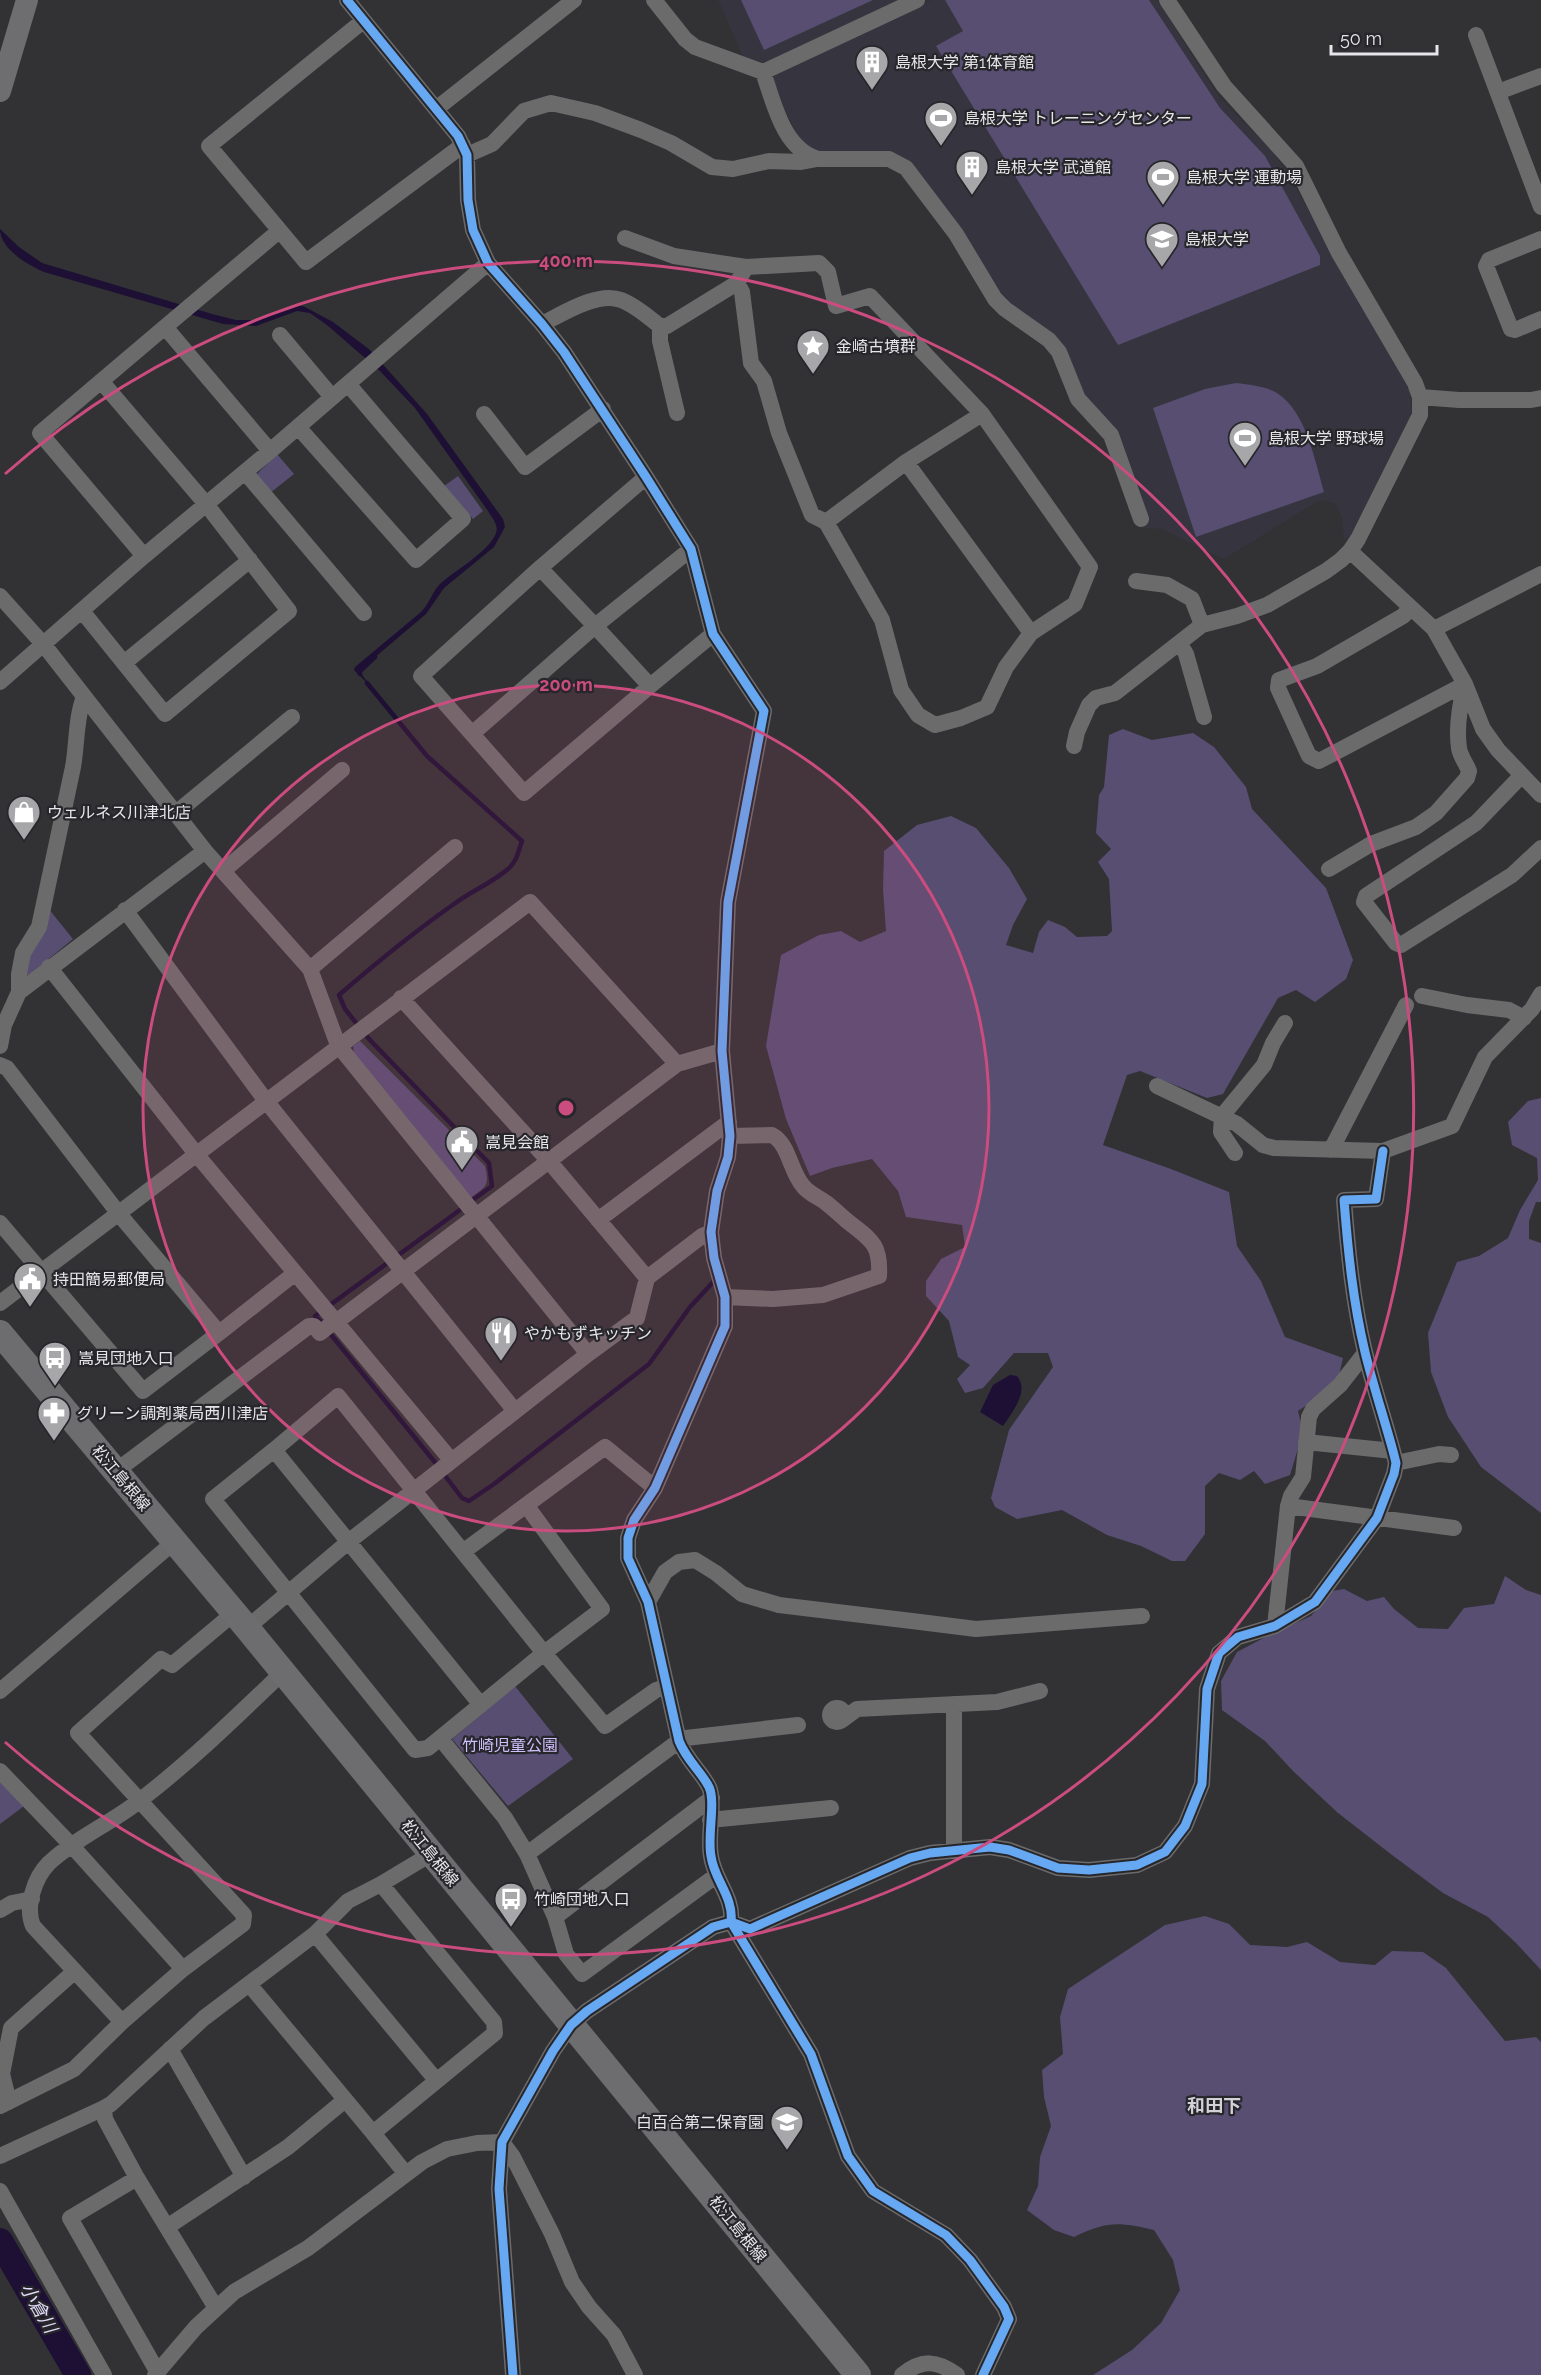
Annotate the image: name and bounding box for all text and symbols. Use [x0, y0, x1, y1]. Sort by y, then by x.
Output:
scale bar [1331, 18, 1438, 56]
text: 50 m [1340, 28, 1382, 49]
building icon: 島根大学 第1体育館 [854, 44, 890, 91]
place label: 島根大学 第1体育館 [895, 53, 1034, 72]
sports icon: 島根大学 トレーニングセンター [923, 100, 959, 147]
place label: 島根大学 トレーニングセンター [964, 109, 1192, 128]
building icon: 島根大学 武道館 [954, 149, 990, 196]
place label: 島根大学 武道館 [995, 158, 1111, 177]
sports icon: 島根大学 運動場 [1145, 159, 1181, 206]
place label: 島根大学 運動場 [1186, 168, 1302, 187]
school or university icon: 島根大学 [1144, 221, 1180, 268]
place label: 島根大学 [1185, 230, 1249, 249]
text: 400 m [539, 250, 593, 271]
place icon: 金崎古墳群 [795, 328, 831, 375]
place label: 金崎古墳群 [836, 337, 916, 356]
sports icon: 島根大学 野球場 [1227, 420, 1263, 467]
place label: 島根大学 野球場 [1268, 429, 1384, 448]
text: 200 m [539, 674, 593, 695]
shop icon: ウェルネス川津北店 [6, 794, 42, 841]
place label: ウェルネス川津北店 [47, 803, 191, 822]
centre of rings [556, 1098, 576, 1118]
public building icon: 嵩見会館 [444, 1124, 480, 1171]
place label: 嵩見会館 [485, 1133, 549, 1152]
public building icon: 持田簡易郵便局 [12, 1261, 48, 1308]
place label: 持田簡易郵便局 [53, 1270, 165, 1289]
restaurant icon: やかもずキッチン [483, 1315, 519, 1362]
place label: やかもずキッチン [524, 1324, 652, 1343]
bus stop icon: 嵩見団地入口 [37, 1340, 73, 1387]
place label: 嵩見団地入口 [78, 1349, 174, 1368]
pharmacy icon: グリーン調剤薬局西川津店 [36, 1395, 72, 1442]
place label: グリーン調剤薬局西川津店 [77, 1404, 268, 1423]
street label: 松江島根線 [88, 1441, 154, 1515]
park label: 竹崎児童公園 [462, 1736, 558, 1755]
street label: 松江島根線 [397, 1816, 463, 1890]
bus stop icon: 竹崎団地入口 [493, 1881, 529, 1928]
place label: 竹崎団地入口 [534, 1890, 630, 1909]
district label: 和田下 [1187, 2095, 1241, 2116]
school or university icon: 白百合第二保育園 [769, 2104, 805, 2151]
place label: 白百合第二保育園 [636, 2113, 764, 2132]
street label: 松江島根線 [705, 2192, 771, 2266]
water label: 小倉川 [16, 2279, 63, 2338]

